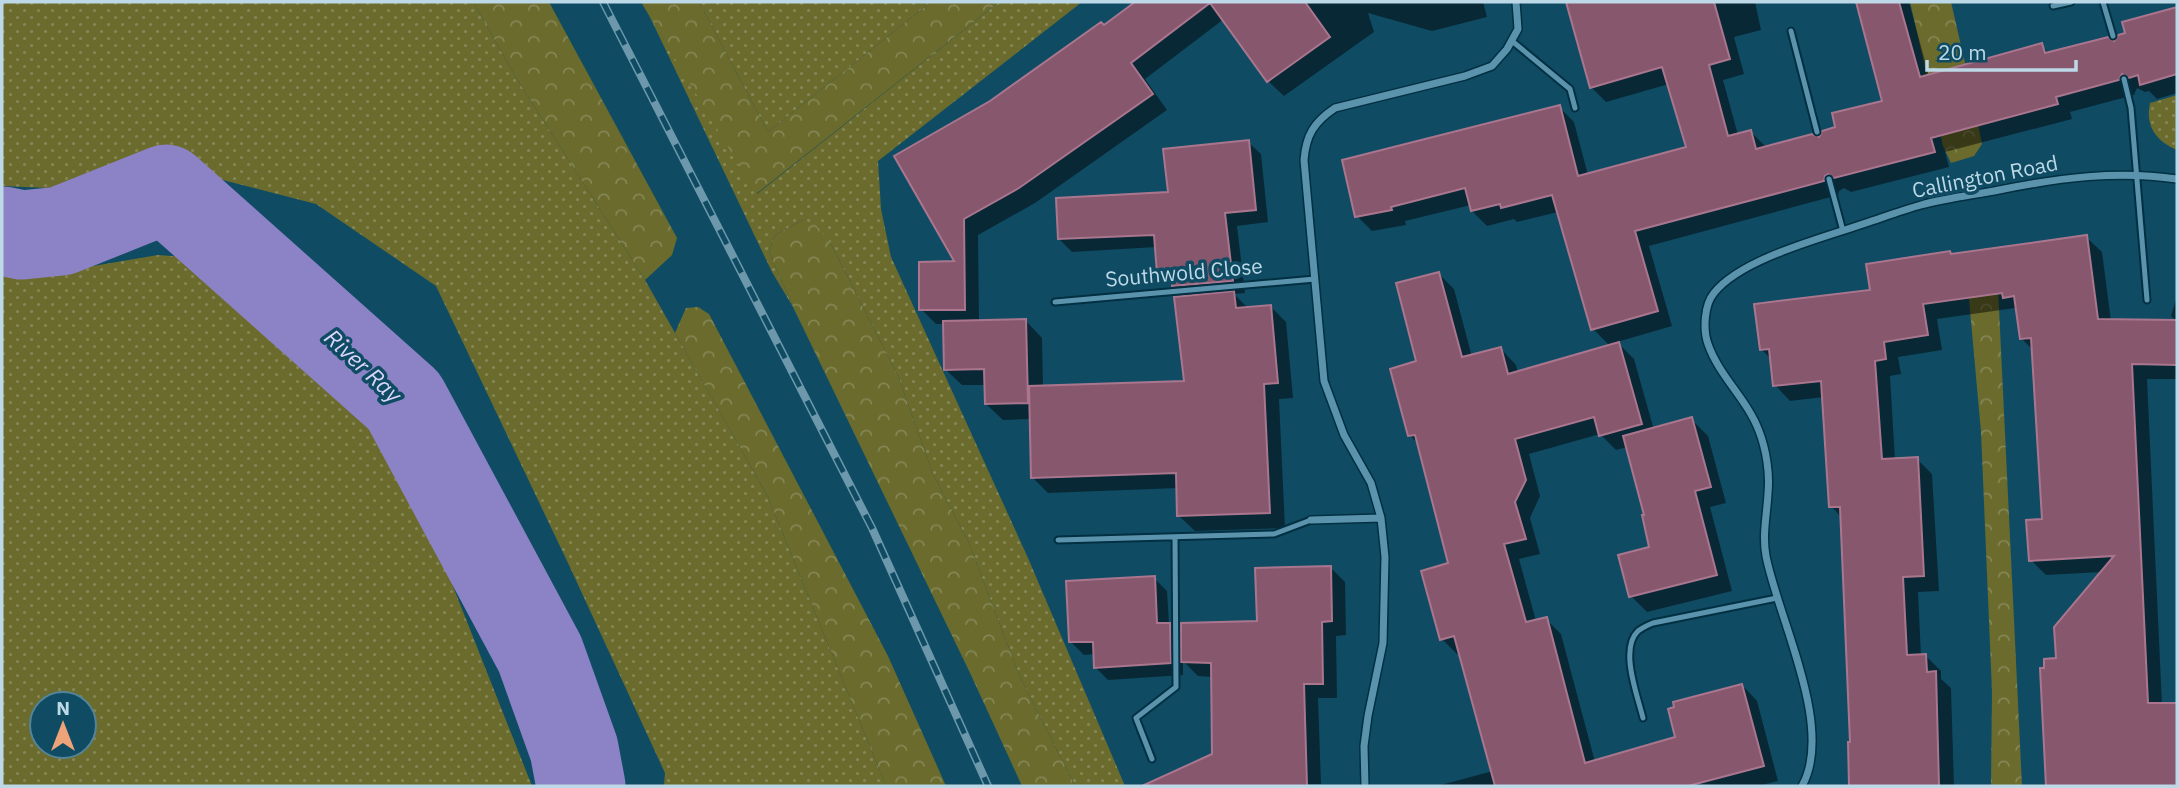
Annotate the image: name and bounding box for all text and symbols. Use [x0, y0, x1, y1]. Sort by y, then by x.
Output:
scale bar [1927, 28, 2076, 72]
text: 20 m [1938, 38, 1987, 66]
street label: Callington Road [1909, 148, 2060, 204]
street label: Southwold Close [1104, 251, 1264, 293]
water label: River Ray [319, 322, 409, 409]
north arrow [28, 690, 98, 760]
text: N [56, 696, 70, 720]

